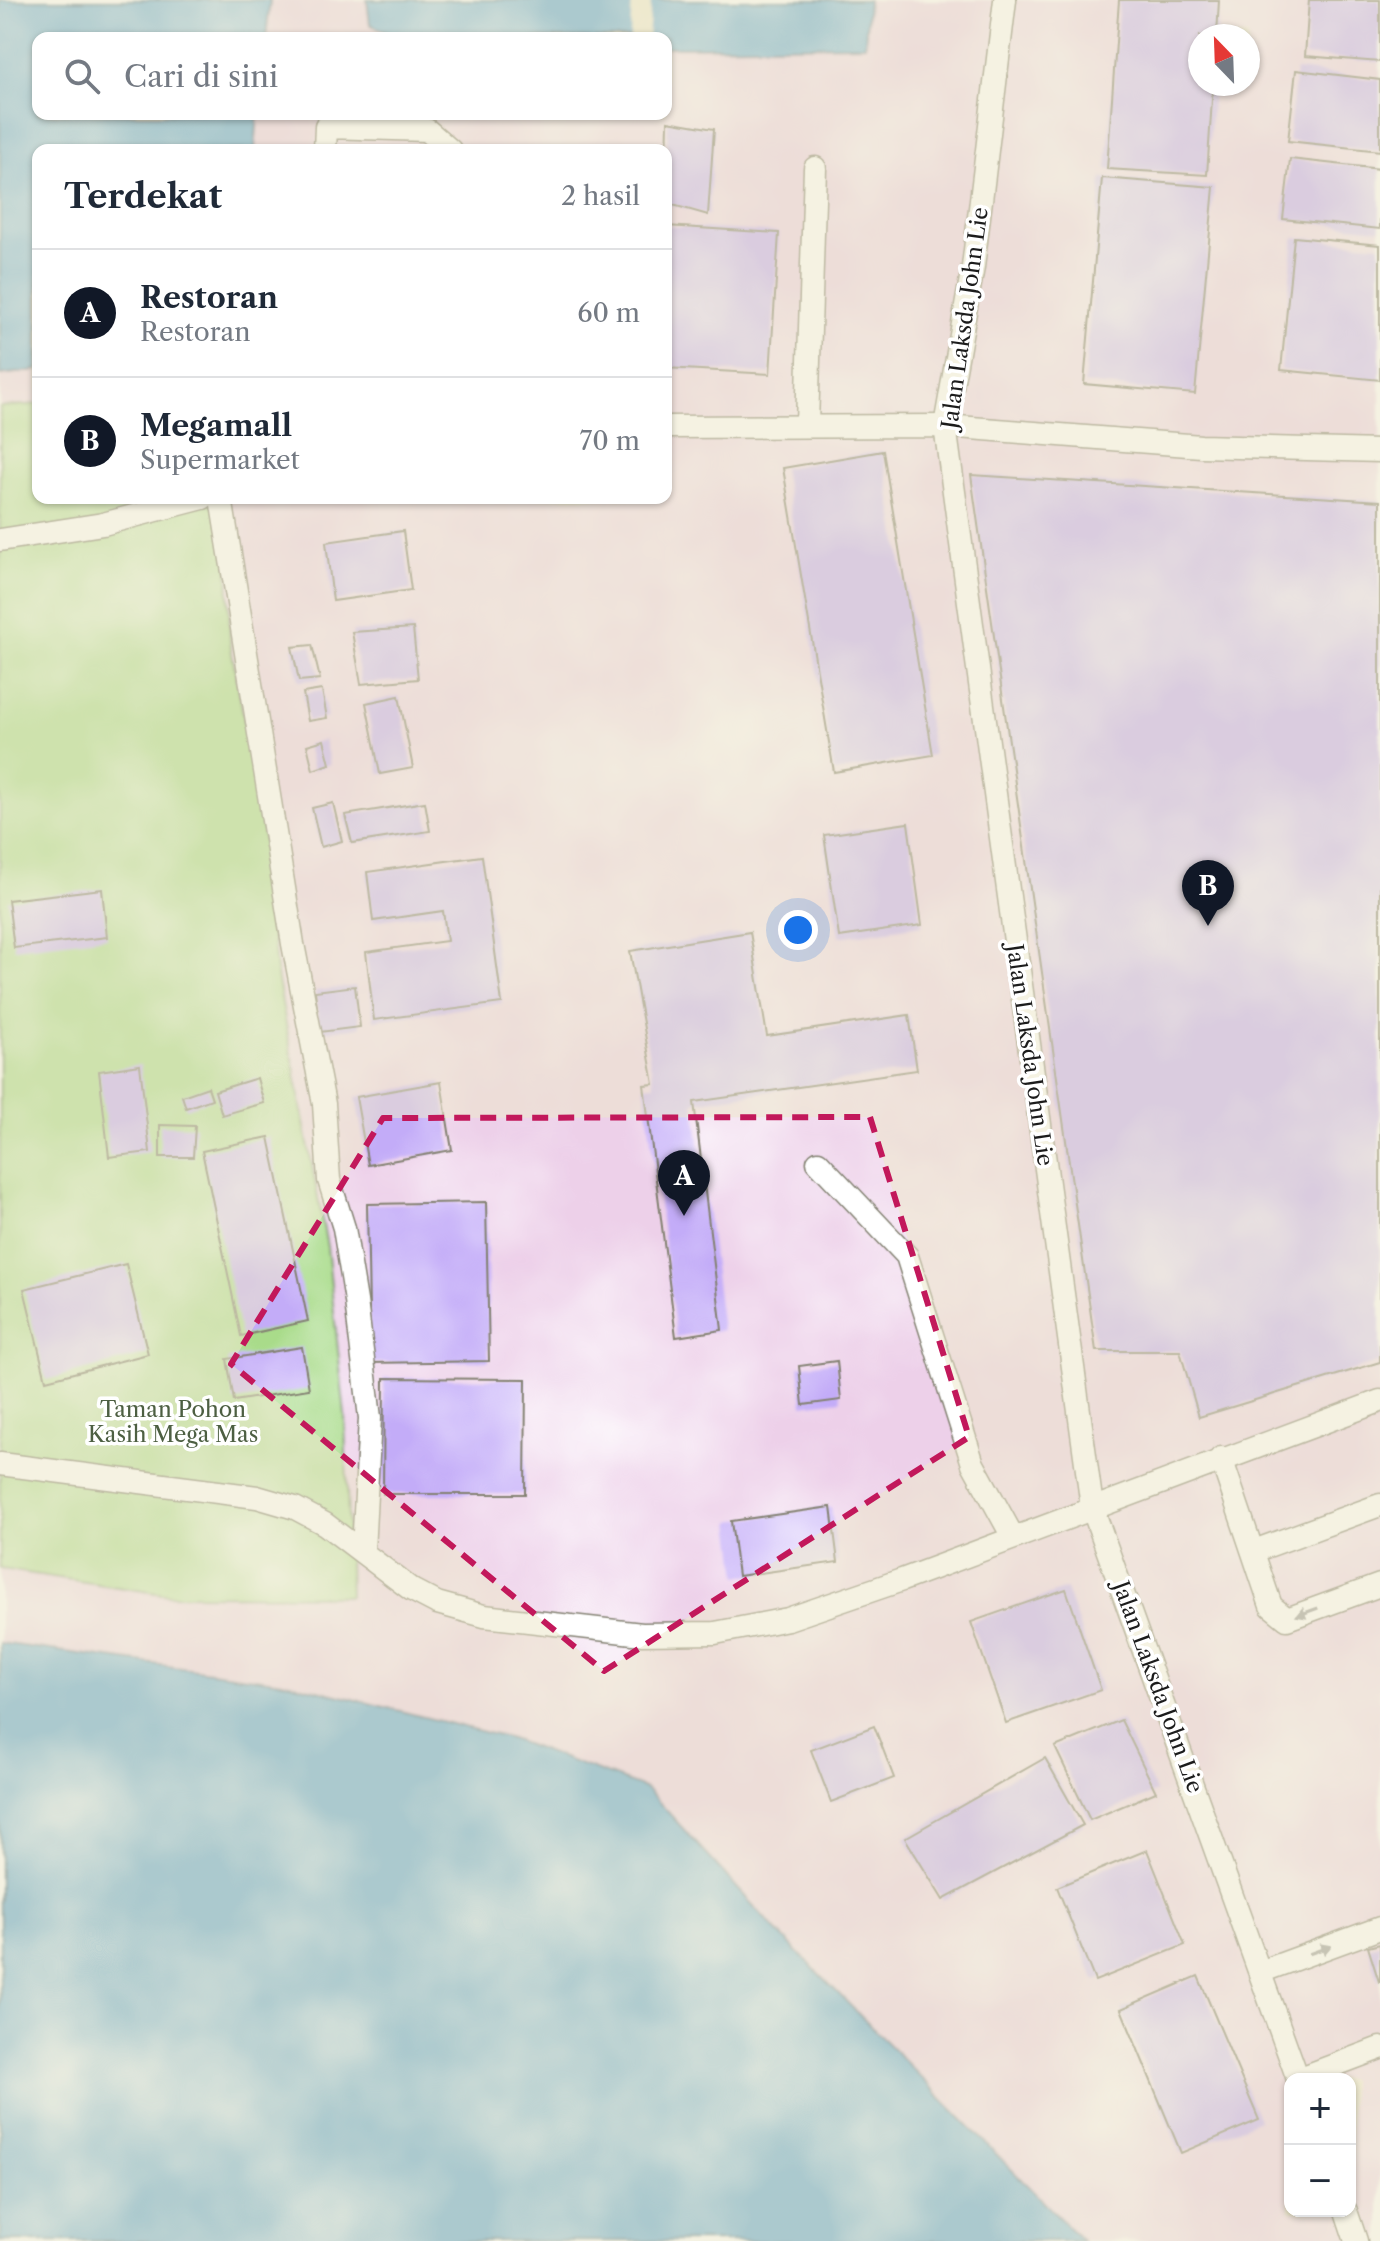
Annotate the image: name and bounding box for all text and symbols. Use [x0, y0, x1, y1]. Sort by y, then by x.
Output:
north arrow [1188, 24, 1260, 96]
search box [32, 32, 672, 120]
icon: search [60, 54, 104, 98]
text: Cari di sini [124, 58, 278, 95]
text: Terdekat [64, 175, 222, 217]
text: 2 hasil [561, 180, 640, 212]
street label: Jalan Laksda John Lie [936, 205, 994, 434]
text: Restoran [140, 279, 278, 316]
text: A [80, 297, 100, 329]
text: 60 m [577, 297, 640, 329]
text: Restoran [140, 316, 251, 348]
text: Megamall [140, 407, 292, 444]
text: B [80, 425, 100, 457]
text: 70 m [580, 425, 640, 457]
text: Supermarket [140, 444, 300, 476]
pin: B [1182, 860, 1234, 926]
your location [778, 910, 818, 950]
street label: Jalan Laksda John Lie [1001, 939, 1059, 1168]
pin: A [658, 1150, 710, 1216]
park label: Taman Pohon Kasih Mega Mas [88, 1396, 258, 1448]
street label: Jalan Laksda John Lie [1106, 1575, 1209, 1797]
one-way arrow [1295, 1606, 1319, 1618]
one-way arrow [1308, 1943, 1332, 1956]
map controls [1284, 2073, 1356, 2217]
button: + [1284, 2073, 1356, 2145]
button: − [1284, 2145, 1356, 2217]

